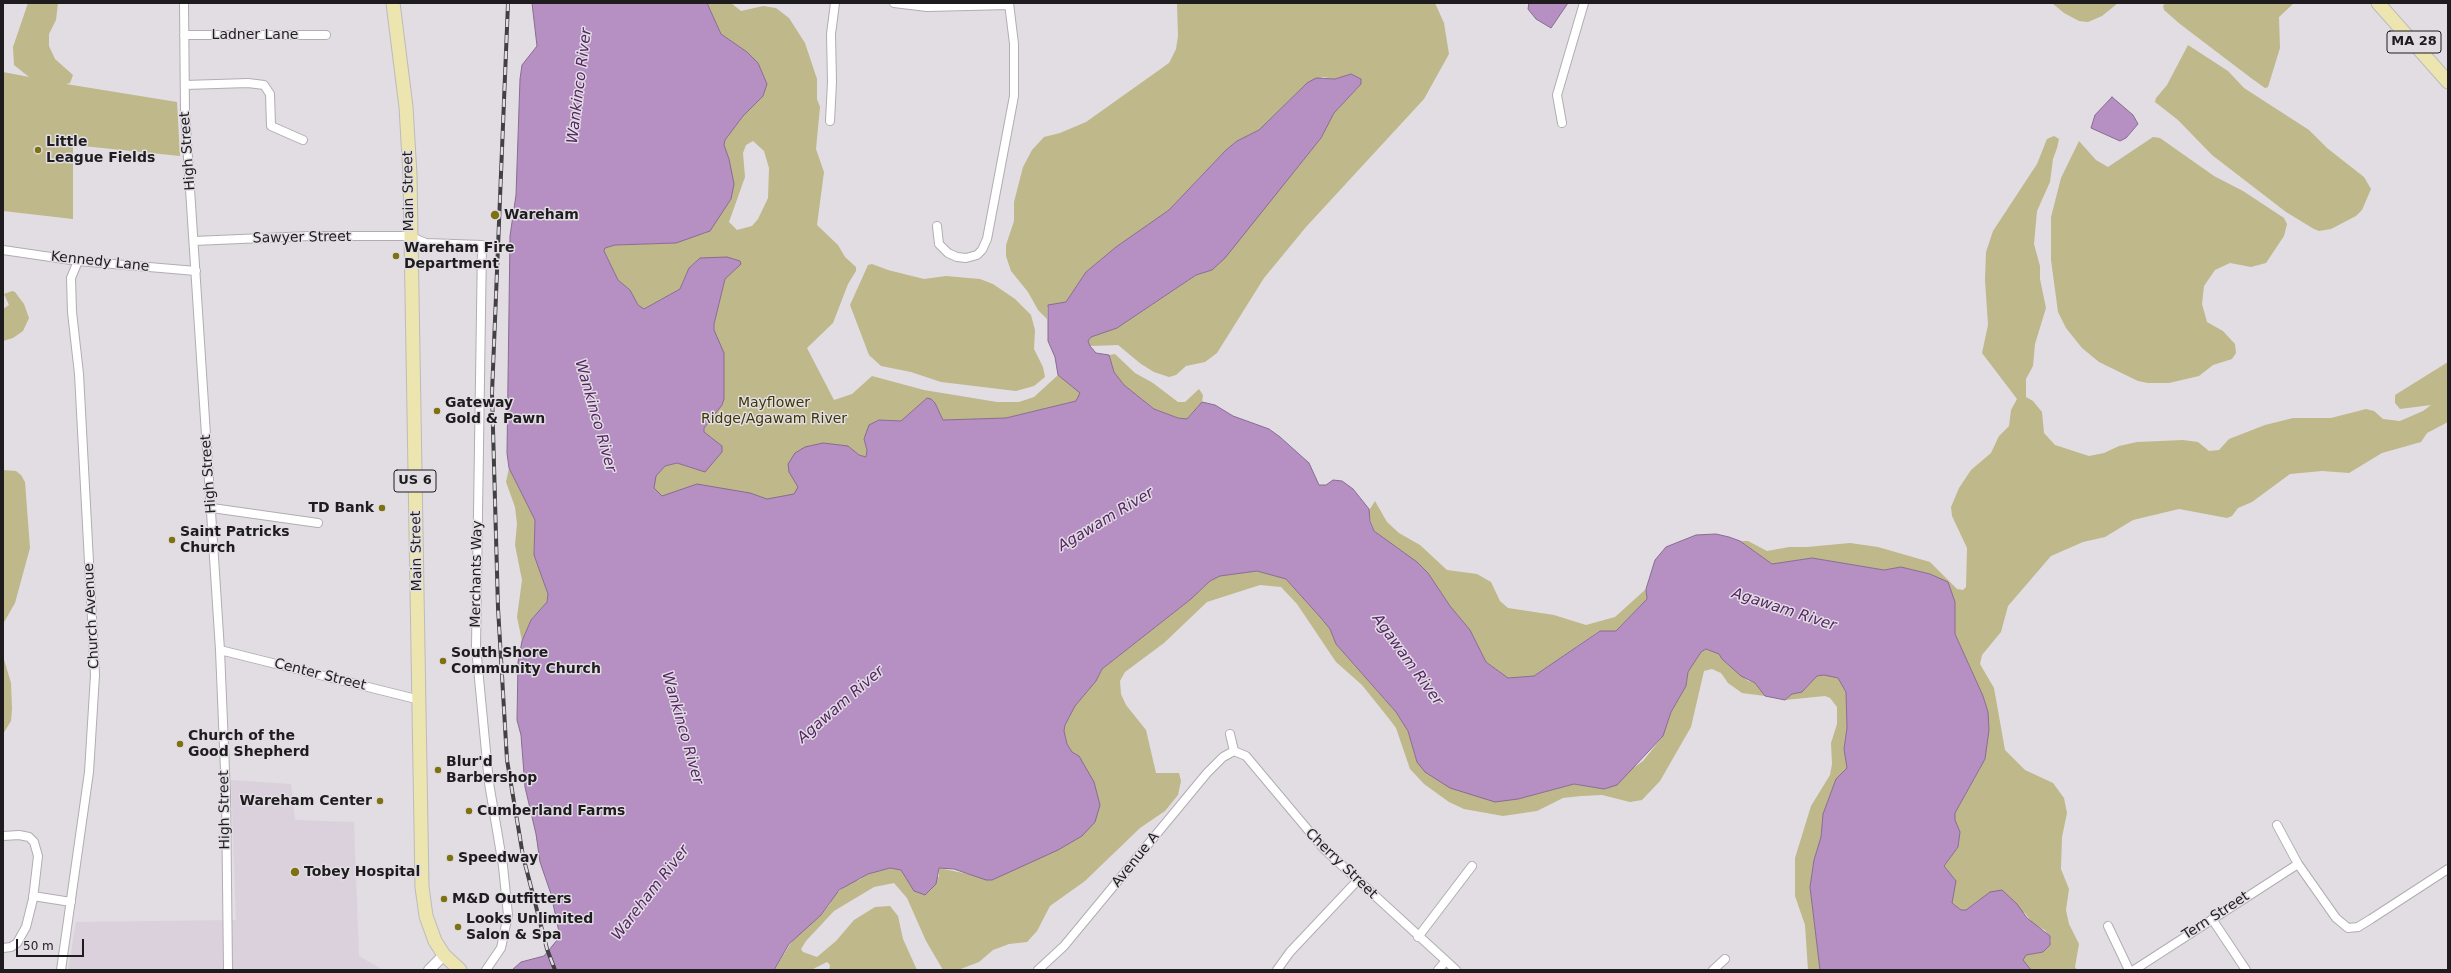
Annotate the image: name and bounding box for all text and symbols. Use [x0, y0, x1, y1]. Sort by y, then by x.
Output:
street label: Ladner Lane [212, 27, 298, 43]
water label: Wankinco River [564, 27, 596, 145]
road number: MA 28 [2387, 31, 2441, 53]
street label: High Street [177, 111, 199, 191]
place label: Little League Fields [46, 134, 155, 166]
marker: Little League Fields [33, 145, 43, 155]
street label: Main Street [400, 151, 418, 231]
place label: Wareham [504, 207, 579, 223]
marker: Wareham [489, 209, 501, 221]
street label: Sawyer Street [253, 229, 351, 247]
place label: Wareham Fire Department [404, 240, 514, 272]
street label: Kennedy Lane [50, 248, 150, 276]
marker: Wareham Fire Department [391, 251, 401, 261]
water label: Wankinco River [570, 358, 620, 474]
place label: Gateway Gold & Pawn [445, 395, 545, 428]
park label: Mayflower Ridge/Agawam River [701, 395, 847, 428]
marker: Gateway Gold & Pawn [432, 406, 442, 416]
street label: High Street [198, 434, 220, 514]
road number: US 6 [394, 470, 436, 492]
water label: Agawam River [1055, 484, 1157, 556]
place label: TD Bank [309, 500, 374, 516]
marker: TD Bank [377, 503, 387, 513]
street label: Main Street [408, 511, 426, 591]
street label: Merchants Way [468, 520, 486, 628]
place label: Saint Patricks Church [180, 524, 290, 556]
marker: Saint Patricks Church [167, 535, 177, 545]
street label: Church Avenue [81, 563, 103, 669]
water label: Agawam River [1730, 585, 1838, 635]
water label: Agawam River [1368, 611, 1446, 709]
place label: South Shore Community Church [451, 645, 601, 678]
street label: Center Street [272, 655, 368, 695]
marker: South Shore Community Church [438, 656, 448, 666]
water label: Agawam River [794, 663, 888, 747]
water label: Wankinco River [657, 670, 707, 786]
place label: Church of the Good Shepherd [188, 728, 310, 760]
marker: Church of the Good Shepherd [175, 739, 185, 749]
place label: Blur'd Barbershop [446, 754, 537, 786]
marker: Blur'd Barbershop [433, 765, 443, 775]
street label: High Street [216, 770, 234, 850]
place label: Wareham Center [240, 793, 372, 809]
marker: Wareham Center [375, 796, 385, 806]
place label: Cumberland Farms [477, 803, 625, 819]
marker: Cumberland Farms [464, 806, 474, 816]
street label: Cherry Street [1301, 825, 1381, 903]
street label: Avenue A [1109, 829, 1163, 891]
water label: Wareham River [608, 842, 694, 944]
place label: Speedway [458, 850, 538, 866]
marker: Speedway [445, 853, 455, 863]
place label: Tobey Hospital [304, 864, 420, 880]
marker: Tobey Hospital [289, 866, 301, 878]
street label: Tern Street [2179, 888, 2253, 944]
place label: M&D Outfitters [452, 891, 572, 907]
marker: M&D Outfitters [439, 894, 449, 904]
place label: Looks Unlimited Salon & Spa [466, 911, 593, 944]
marker: Looks Unlimited Salon & Spa [453, 922, 463, 932]
scale bar [18, 931, 86, 957]
text: 50 m [23, 939, 54, 953]

